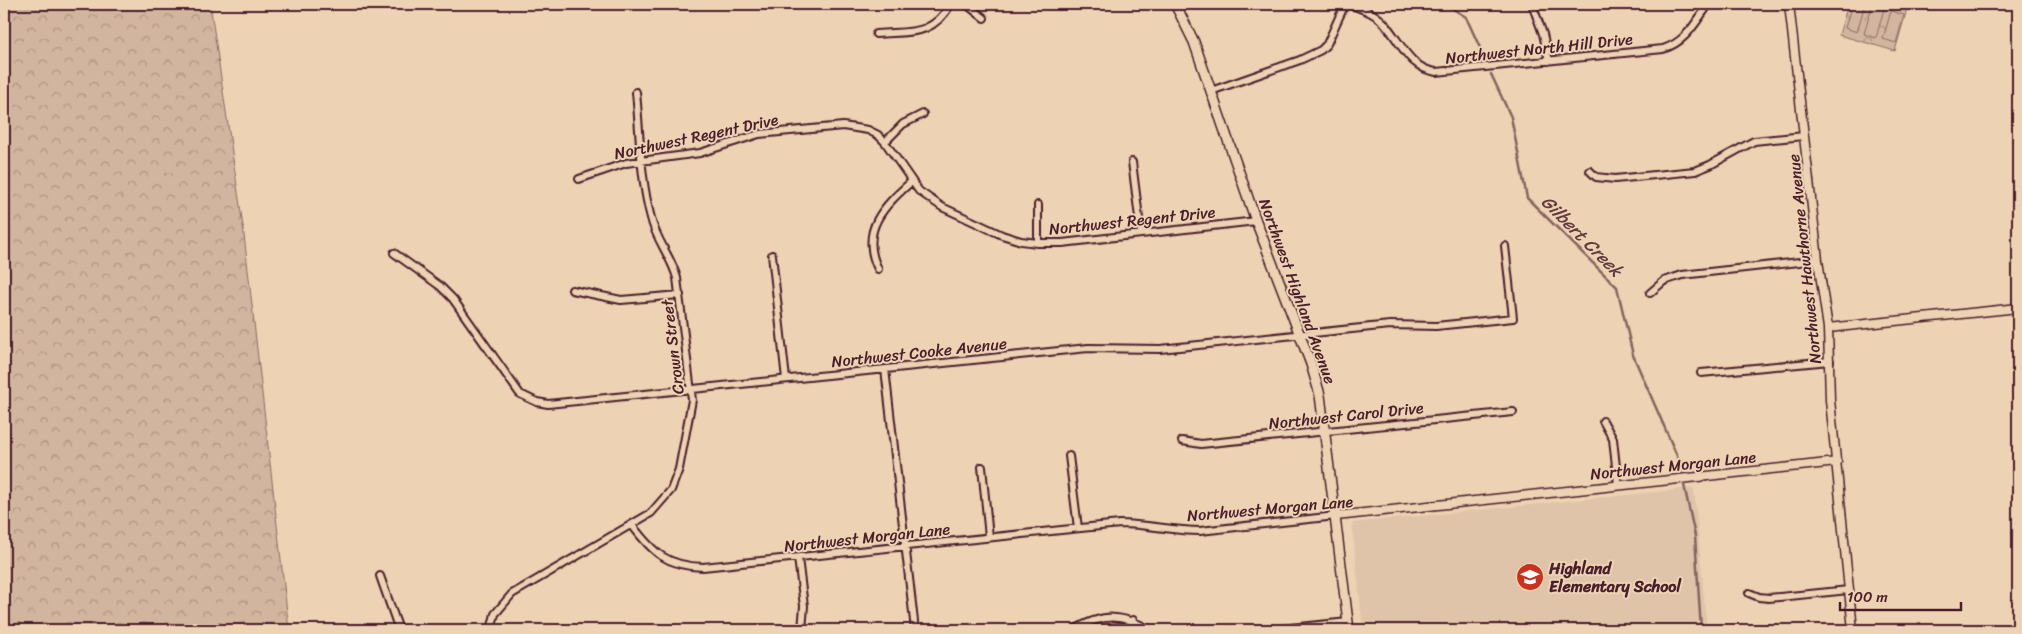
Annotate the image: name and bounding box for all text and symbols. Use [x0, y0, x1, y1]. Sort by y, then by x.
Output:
street label: Northwest North Hill Drive [1444, 24, 1634, 73]
street label: Northwest Regent Drive [611, 105, 781, 168]
street label: Northwest Hawthorne Avenue [1779, 153, 1830, 365]
water label: Gilbert Creek [1533, 187, 1632, 286]
street label: Northwest Highland Avenue [1250, 194, 1345, 388]
street label: Northwest Regent Drive [1047, 197, 1217, 244]
street label: Crown Street [652, 297, 693, 396]
street label: Northwest Cooke Avenue [830, 329, 1008, 376]
street label: Northwest Carol Drive [1267, 393, 1425, 438]
street label: Northwest Morgan Lane [1589, 442, 1758, 489]
street label: Northwest Morgan Lane [1186, 487, 1355, 530]
street label: Northwest Morgan Lane [783, 514, 952, 561]
place label: Highland Elementary School [1548, 554, 1682, 601]
school or university icon: Highland Elementary School [1515, 562, 1545, 592]
scale bar [1840, 579, 1961, 611]
text: 100 m [1847, 584, 1888, 610]

